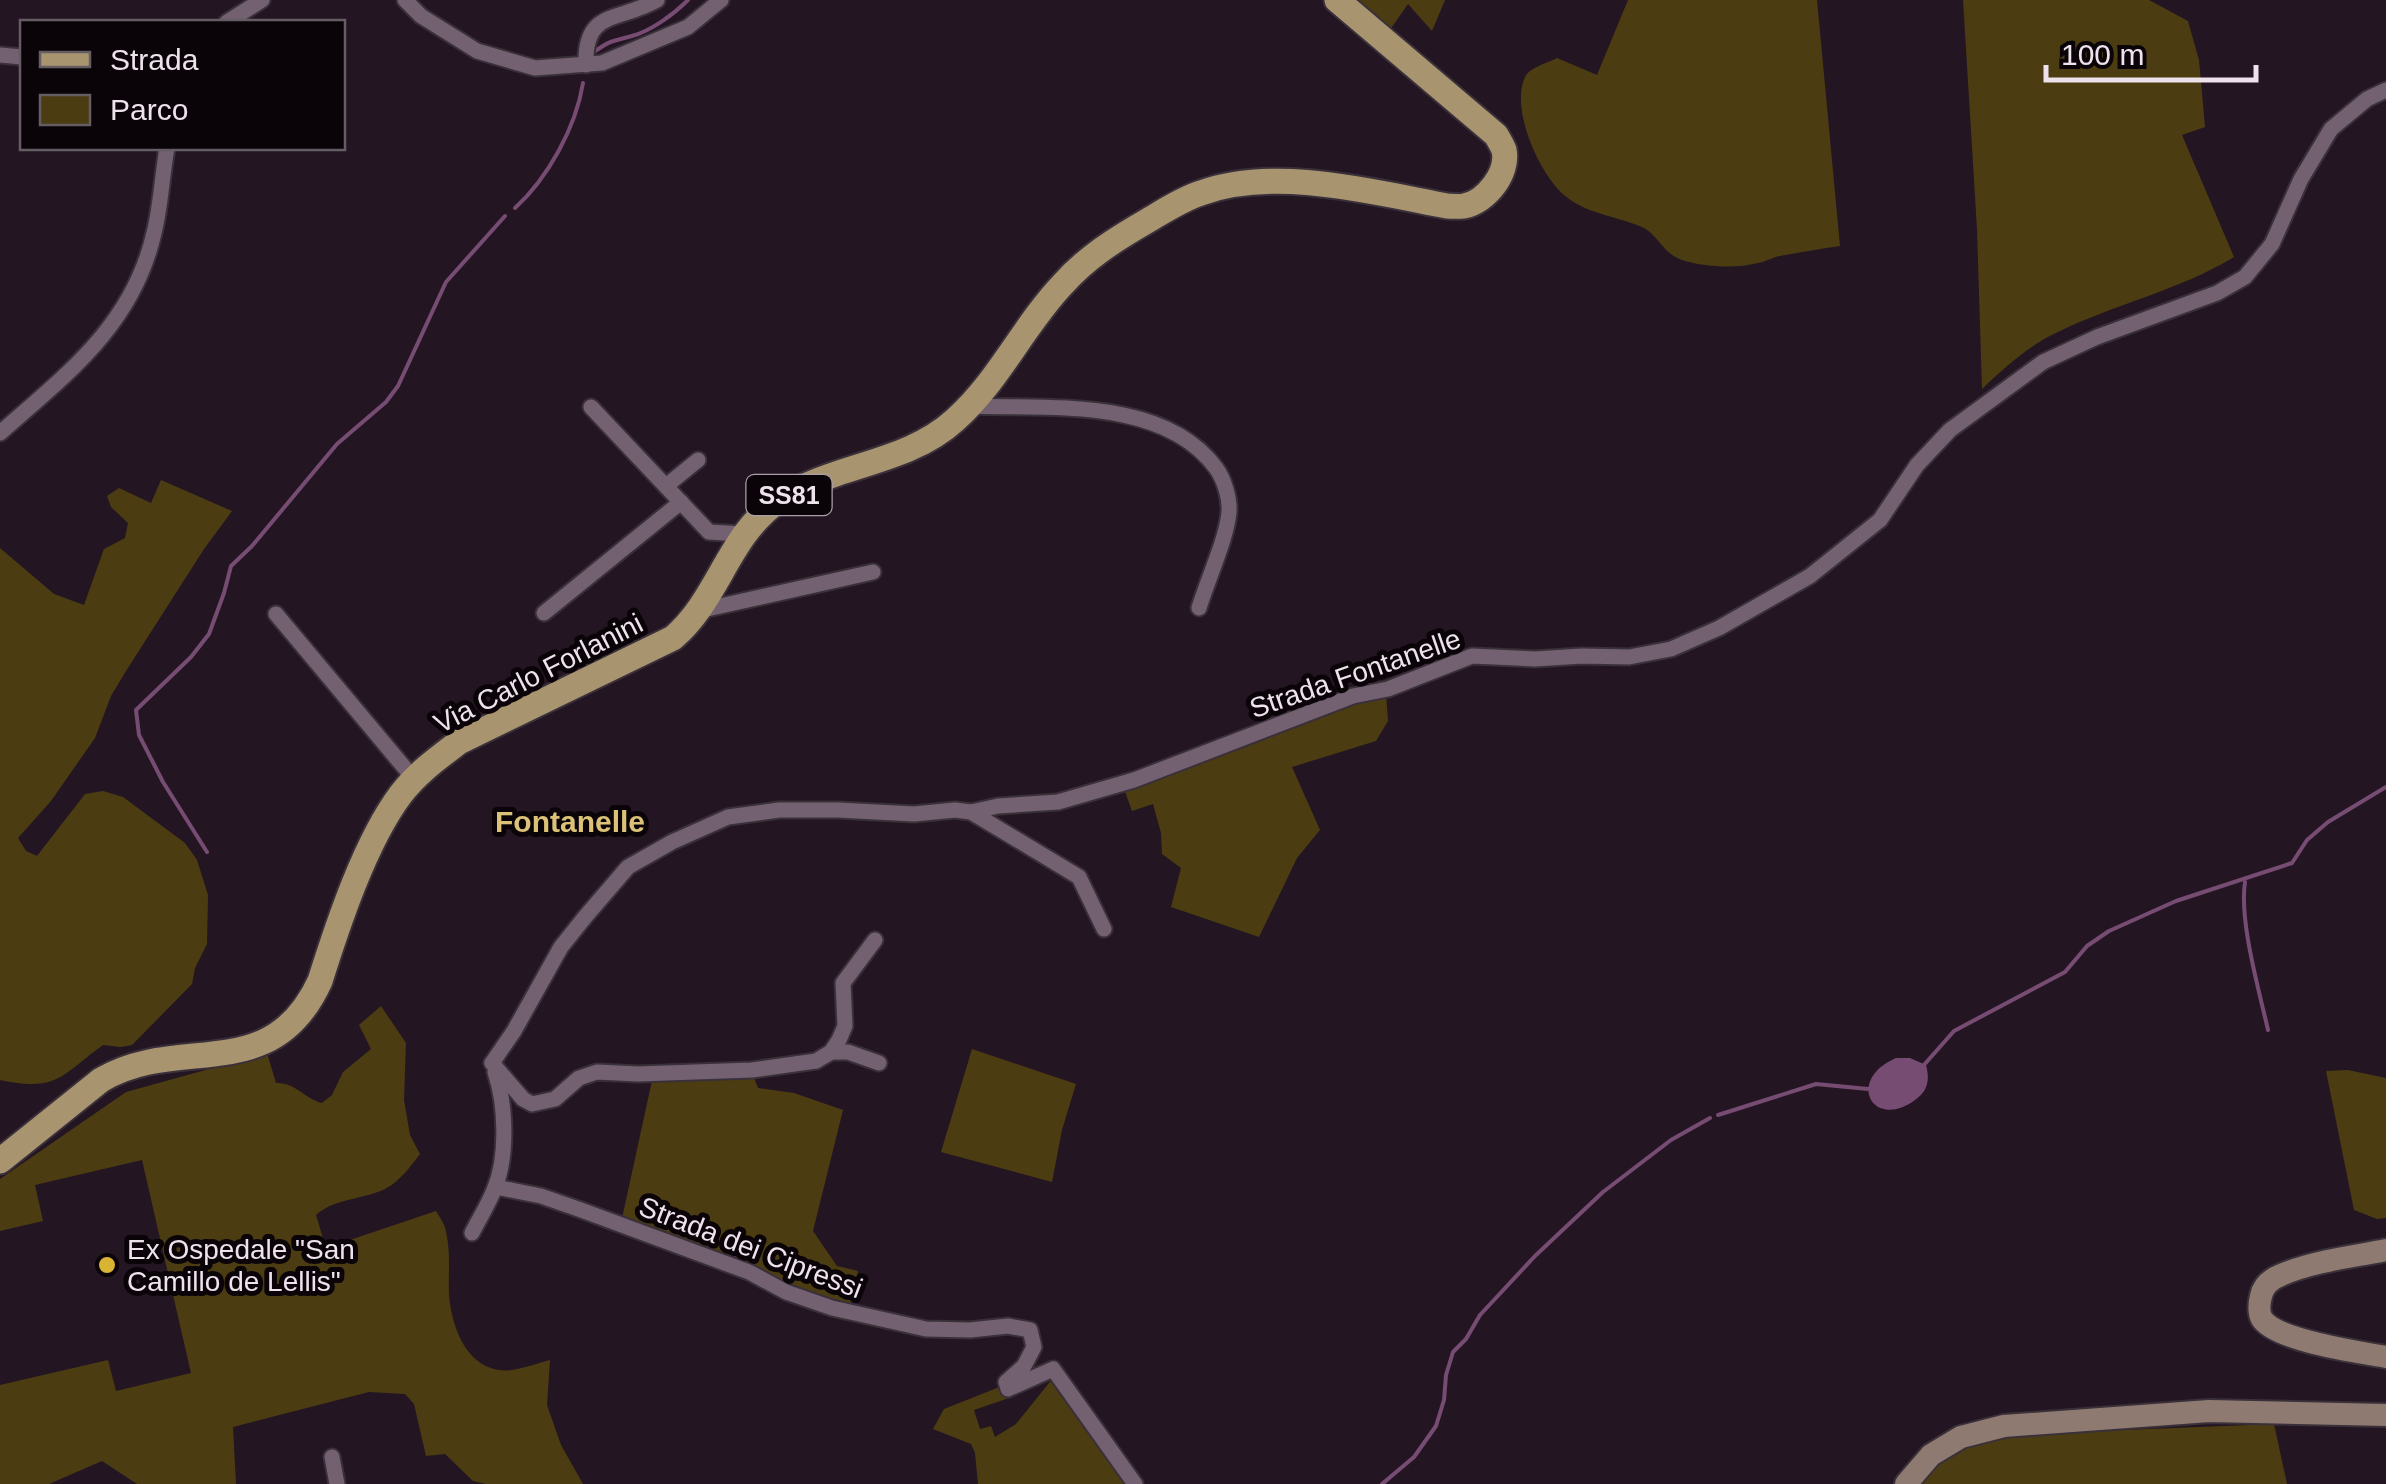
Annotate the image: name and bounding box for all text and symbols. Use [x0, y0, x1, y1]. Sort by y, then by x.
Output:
legend [20, 20, 345, 150]
scale bar [2046, 20, 2256, 82]
text: 100 m [2061, 38, 2144, 71]
text: Strada [110, 43, 199, 76]
text: Parco [110, 93, 188, 126]
road number: SS81 [746, 475, 832, 515]
street label: Via Carlo Forlanini [429, 607, 648, 739]
street label: Strada Fontanelle [1246, 623, 1465, 724]
district label: Fontanelle [495, 805, 645, 838]
street label: Strada dei Cipressi [635, 1191, 867, 1304]
place label: Ex Ospedale "San Camillo de Lellis" [127, 1234, 355, 1297]
marker: Ex Ospedale "San Camillo de Lellis" [96, 1254, 118, 1276]

